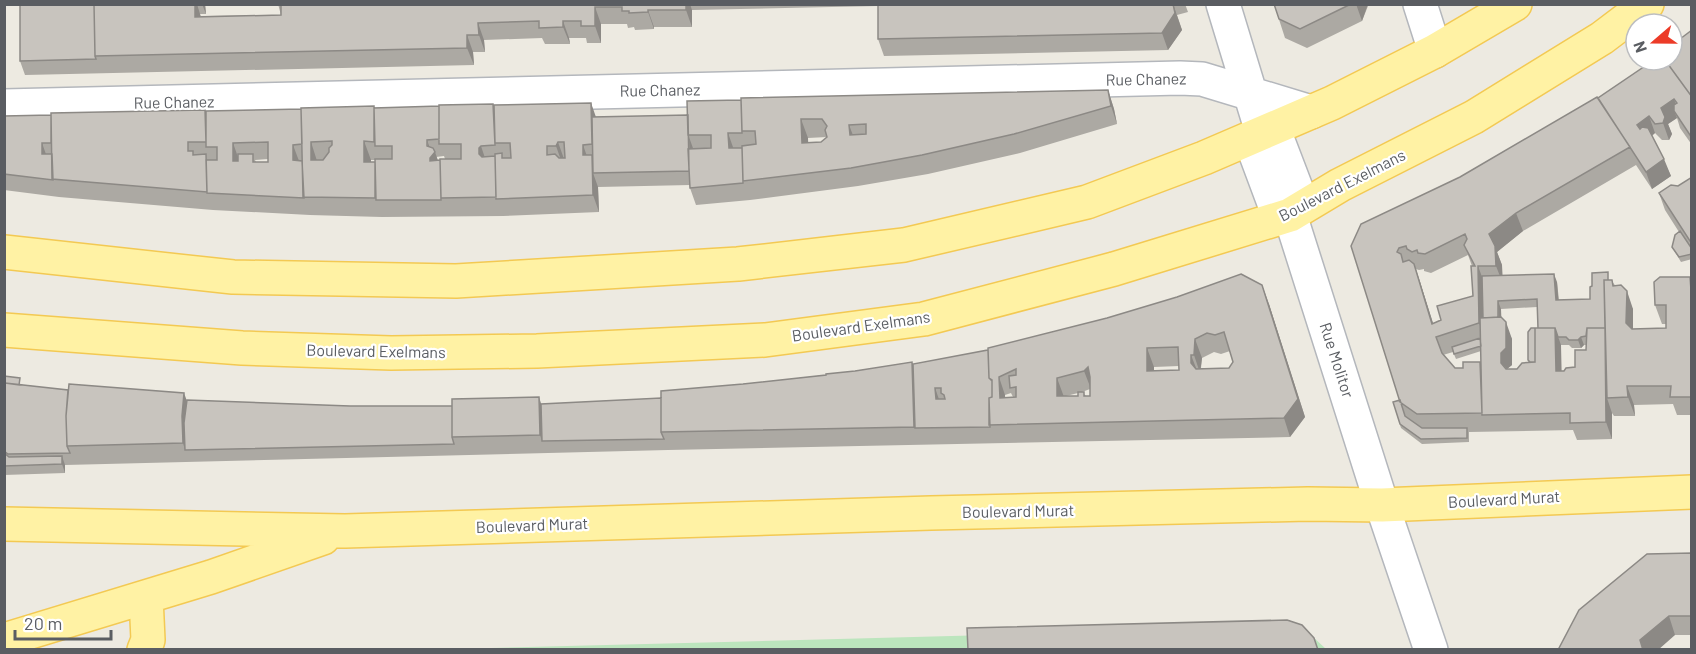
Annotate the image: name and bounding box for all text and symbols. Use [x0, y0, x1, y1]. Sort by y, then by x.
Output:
north arrow [1624, 12, 1684, 72]
text: N [1629, 39, 1650, 56]
street label: Rue Chanez [1105, 68, 1187, 89]
street label: Rue Chanez [619, 79, 701, 100]
street label: Rue Chanez [133, 91, 215, 112]
street label: Boulevard Exelmans [1275, 144, 1408, 225]
street label: Boulevard Exelmans [791, 306, 931, 345]
street label: Rue Molitor [1316, 320, 1359, 400]
street label: Boulevard Exelmans [306, 340, 446, 361]
street label: Boulevard Murat [1447, 486, 1561, 511]
street label: Boulevard Murat [962, 500, 1074, 521]
street label: Boulevard Murat [476, 513, 588, 536]
scale bar [15, 603, 111, 641]
text: 20 m [24, 612, 62, 634]

